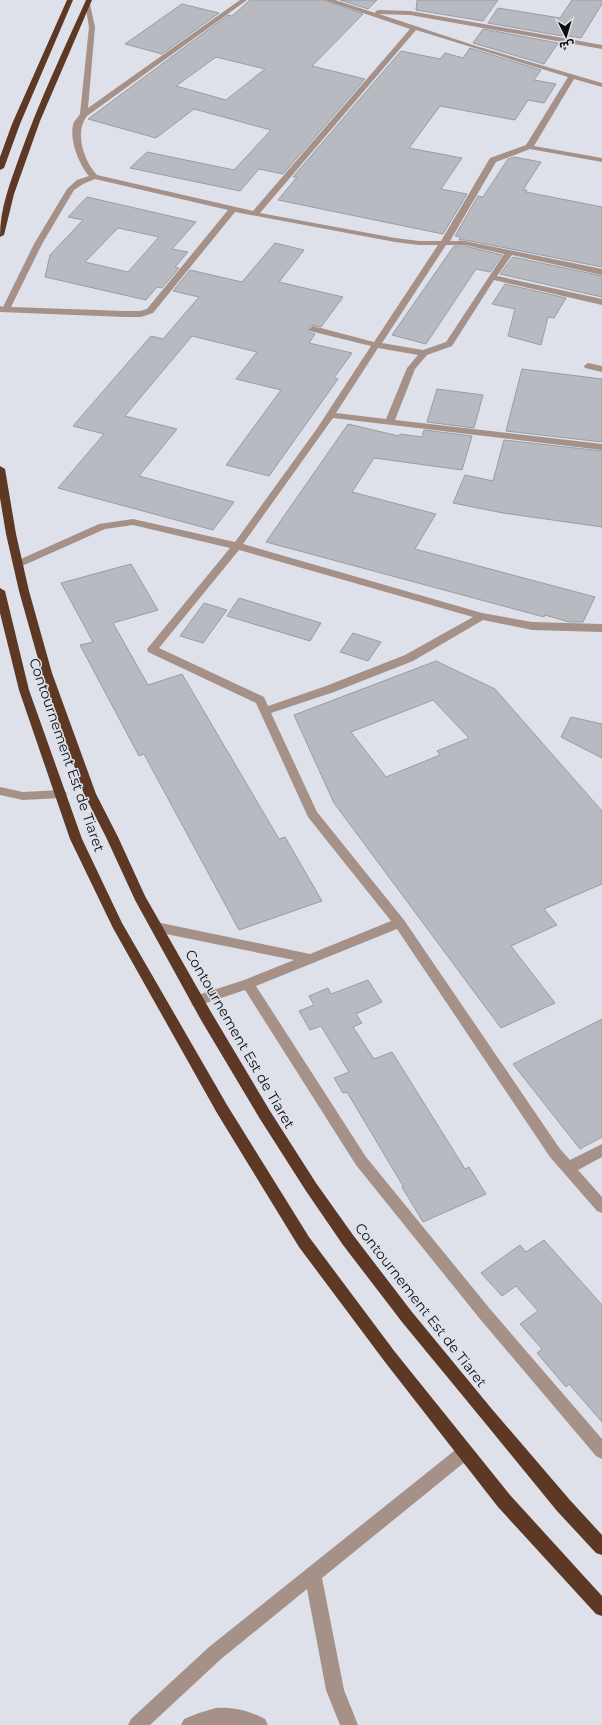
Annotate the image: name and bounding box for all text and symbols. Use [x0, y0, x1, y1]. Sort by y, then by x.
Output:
north arrow [546, 16, 586, 56]
text: ش [559, 38, 575, 54]
street label: Contournement Est de Tiaret [25, 656, 109, 855]
street label: Contournement Est de Tiaret [181, 946, 299, 1132]
street label: Contournement Est de Tiaret [351, 1219, 491, 1391]

